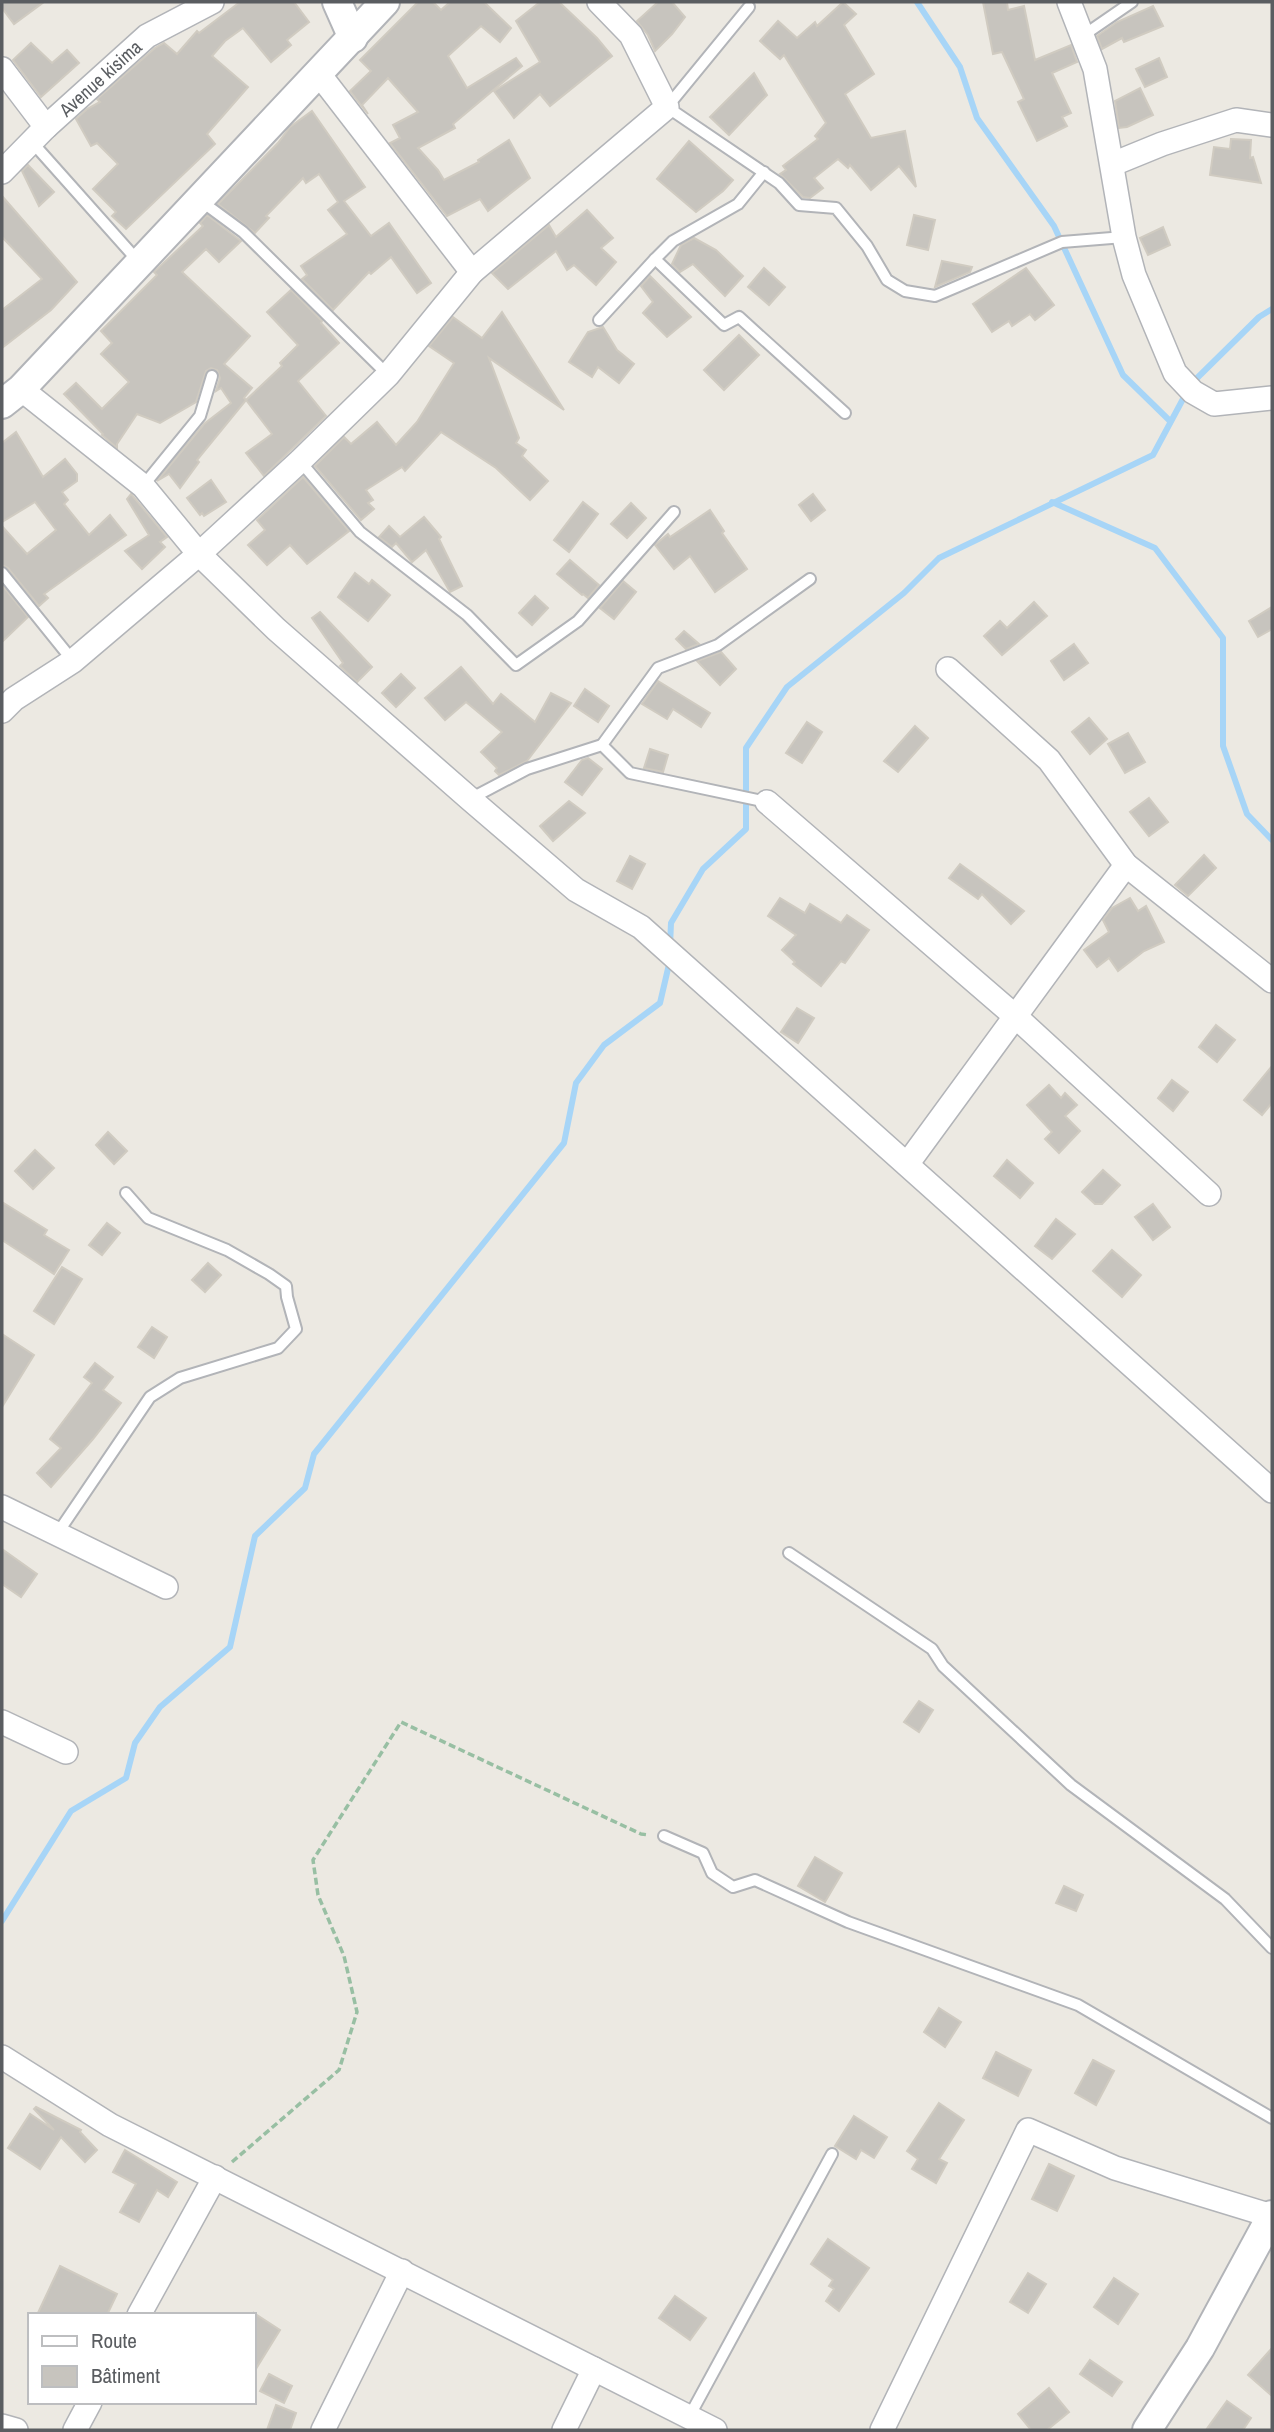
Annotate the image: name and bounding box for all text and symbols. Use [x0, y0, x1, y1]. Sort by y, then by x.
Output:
street label: Avenue kisima [53, 34, 147, 123]
legend [28, 2313, 256, 2404]
text: Route [91, 2326, 137, 2355]
text: Bâtiment [91, 2361, 160, 2390]

